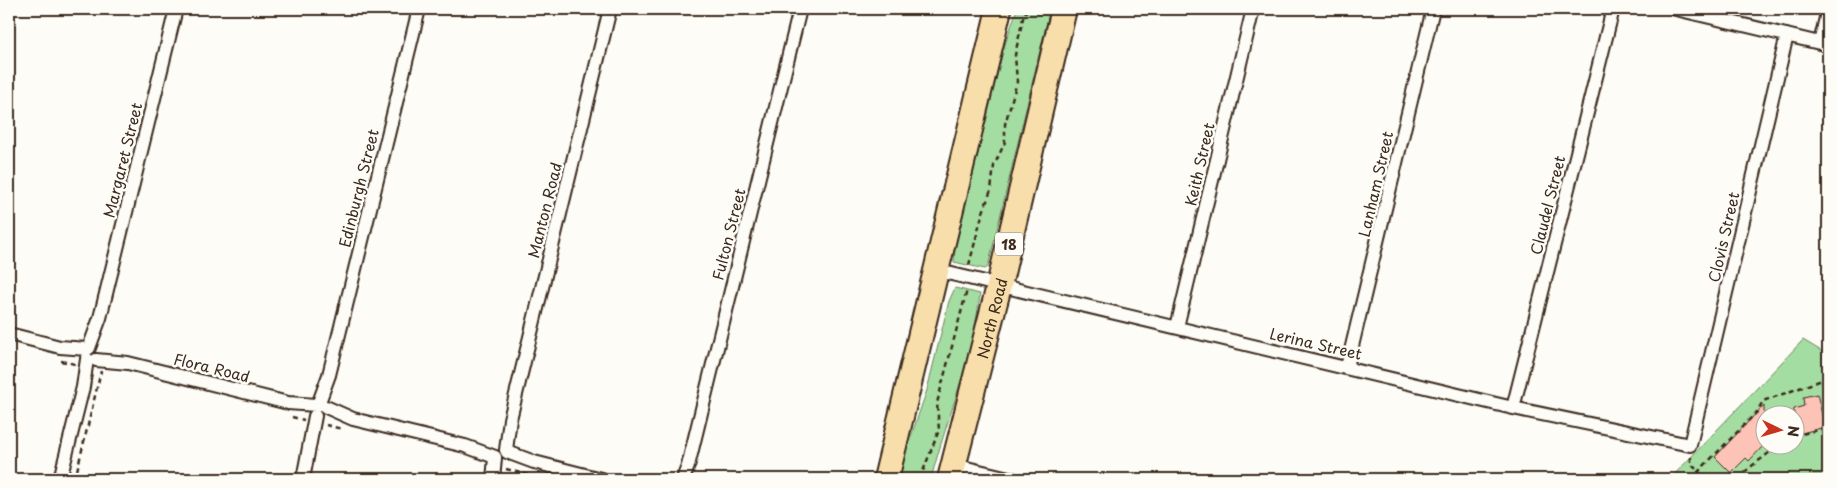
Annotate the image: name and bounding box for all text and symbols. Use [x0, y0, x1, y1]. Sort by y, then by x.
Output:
street label: Margaret Street [97, 100, 147, 220]
street label: Keith Street [1178, 120, 1220, 208]
street label: Edinburgh Street [332, 127, 384, 249]
street label: Lanham Street [1352, 129, 1398, 239]
street label: Claudel Street [1524, 153, 1570, 257]
street label: Manton Road [521, 160, 567, 260]
street label: Fulton Street [705, 186, 751, 282]
street label: Clovis Street [1701, 190, 1745, 284]
road number: 18 [995, 232, 1023, 255]
street label: North Road [970, 275, 1012, 361]
street label: Lerina Street [1268, 321, 1364, 365]
street label: Flora Road [172, 346, 252, 388]
north arrow [1754, 406, 1804, 456]
text: N [1783, 425, 1804, 438]

